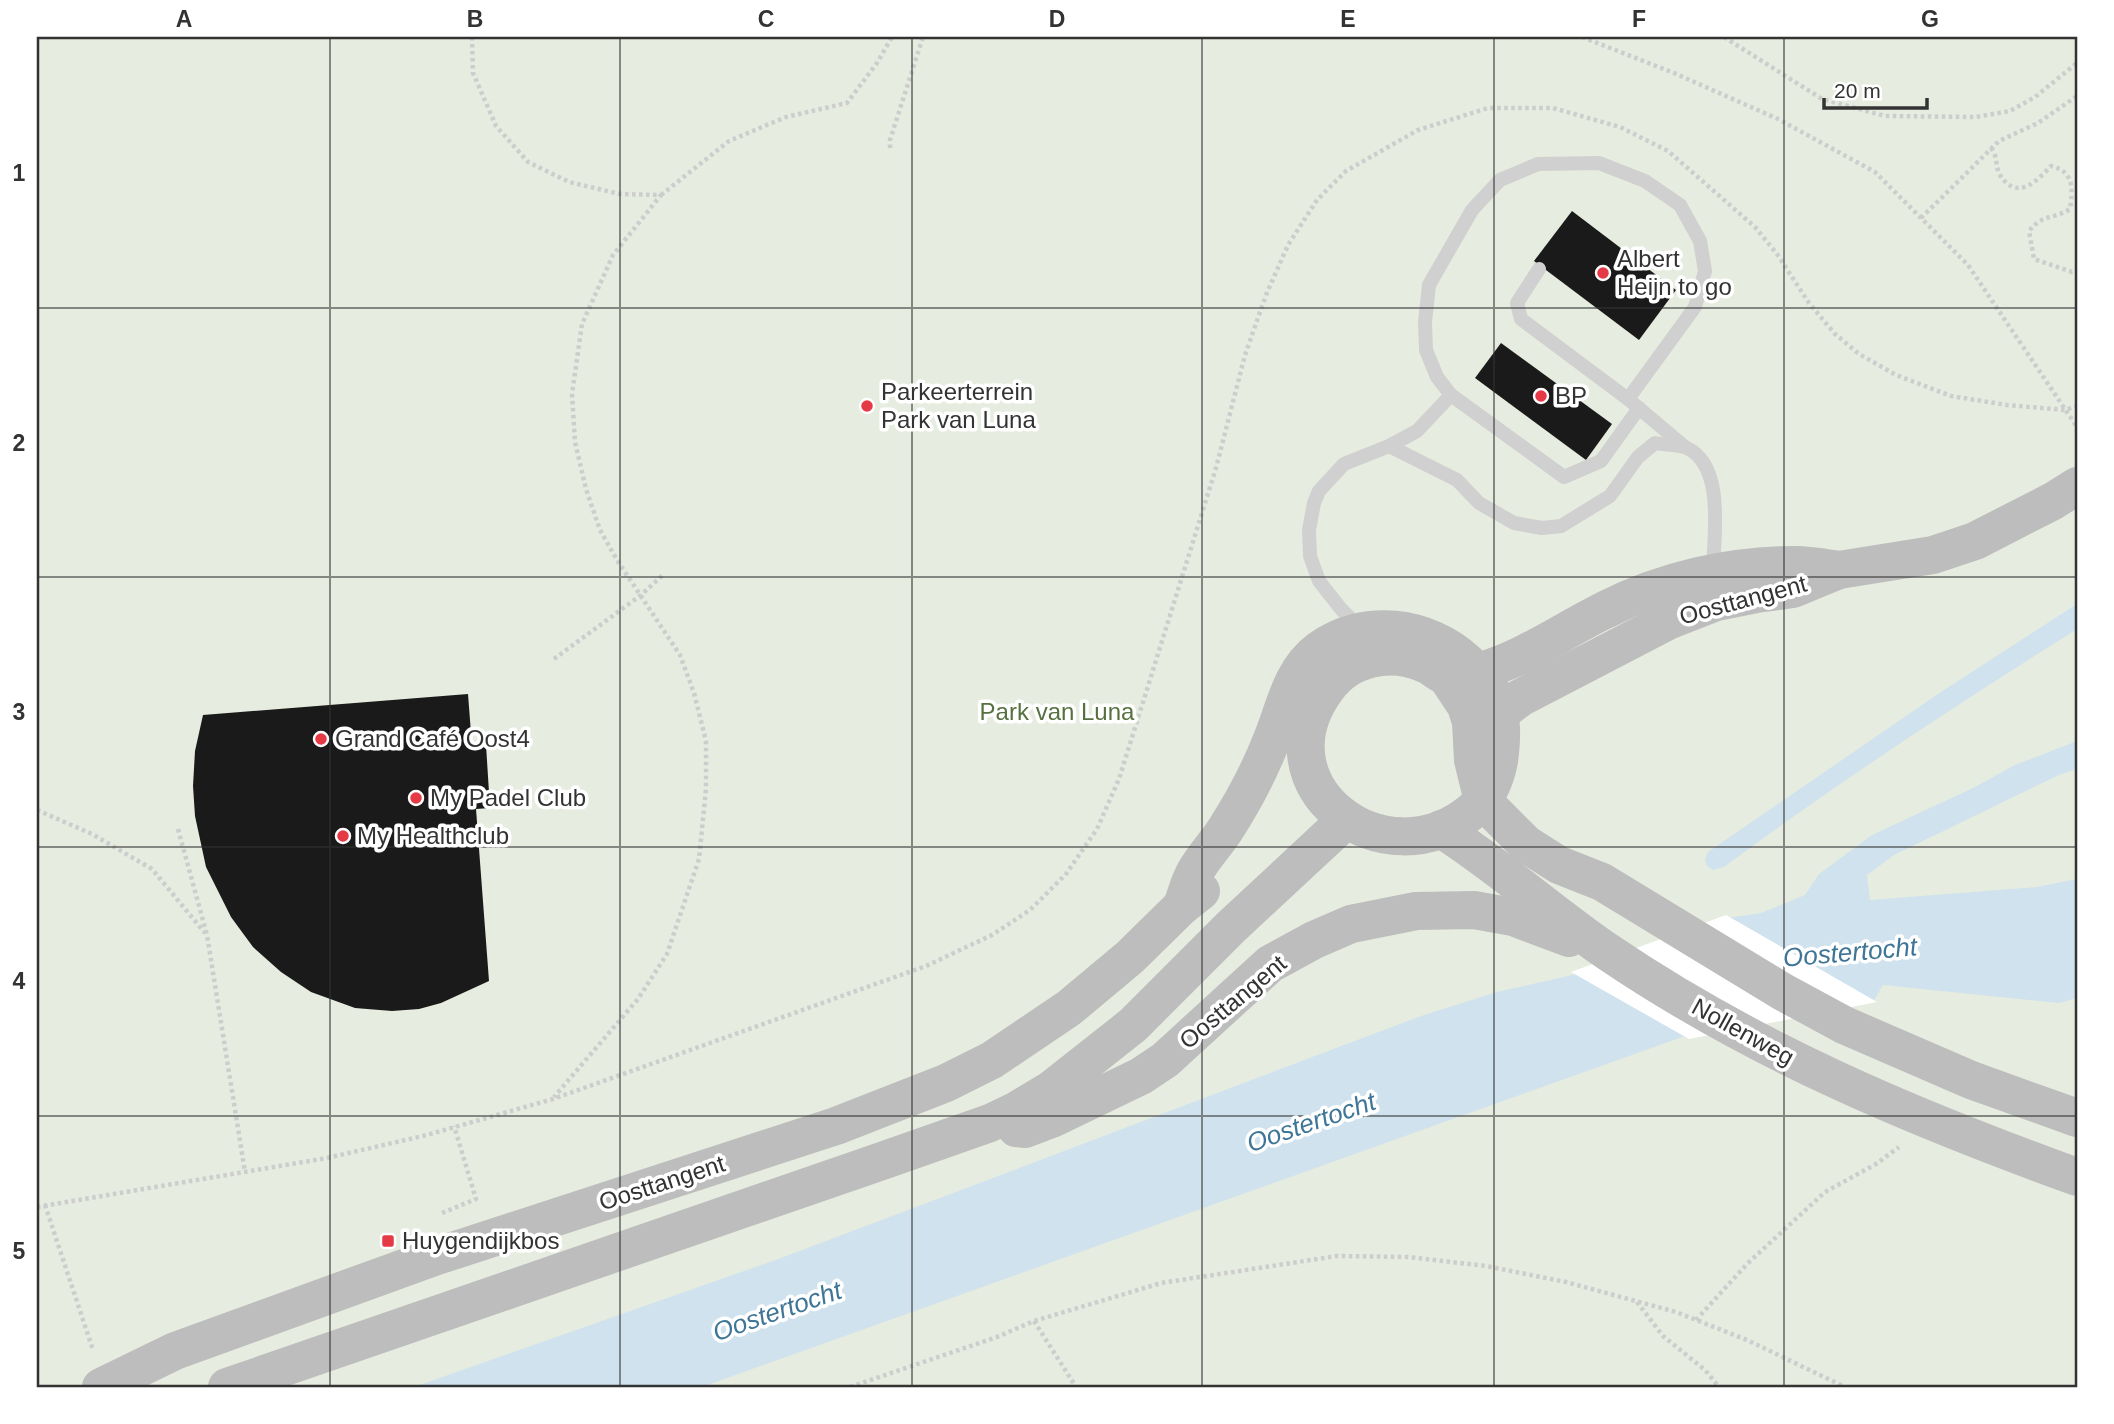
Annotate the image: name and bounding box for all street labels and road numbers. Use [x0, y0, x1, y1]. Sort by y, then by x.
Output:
street label: Oosttangent [1676, 569, 1810, 629]
street label: Oosttangent [1174, 949, 1292, 1054]
street label: Nollenweg [1688, 993, 1799, 1071]
street label: Oosttangent [595, 1149, 729, 1216]

